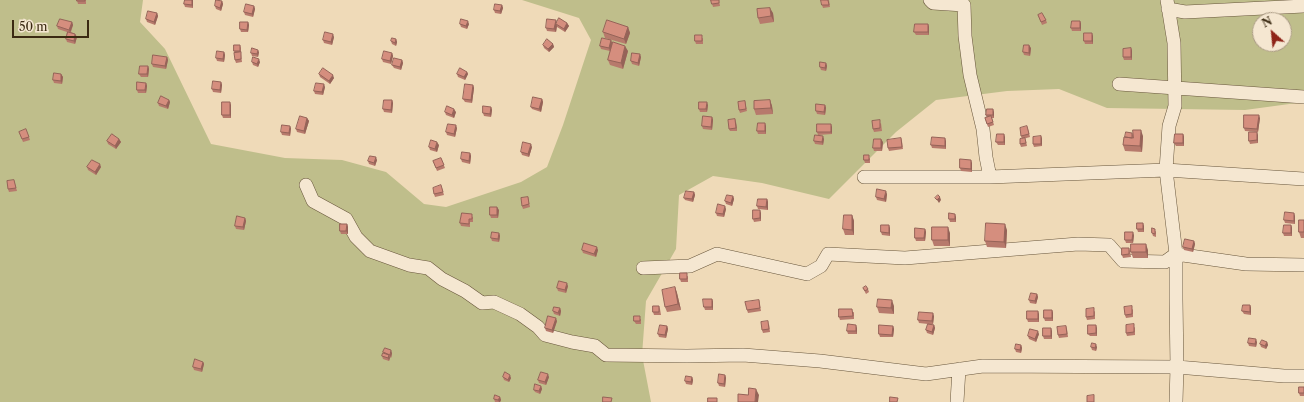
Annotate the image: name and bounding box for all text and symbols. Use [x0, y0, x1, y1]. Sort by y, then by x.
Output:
scale bar [14, 12, 91, 38]
north arrow [1252, 12, 1292, 52]
text: N [1260, 14, 1274, 31]
text: 50 m [19, 19, 48, 34]

